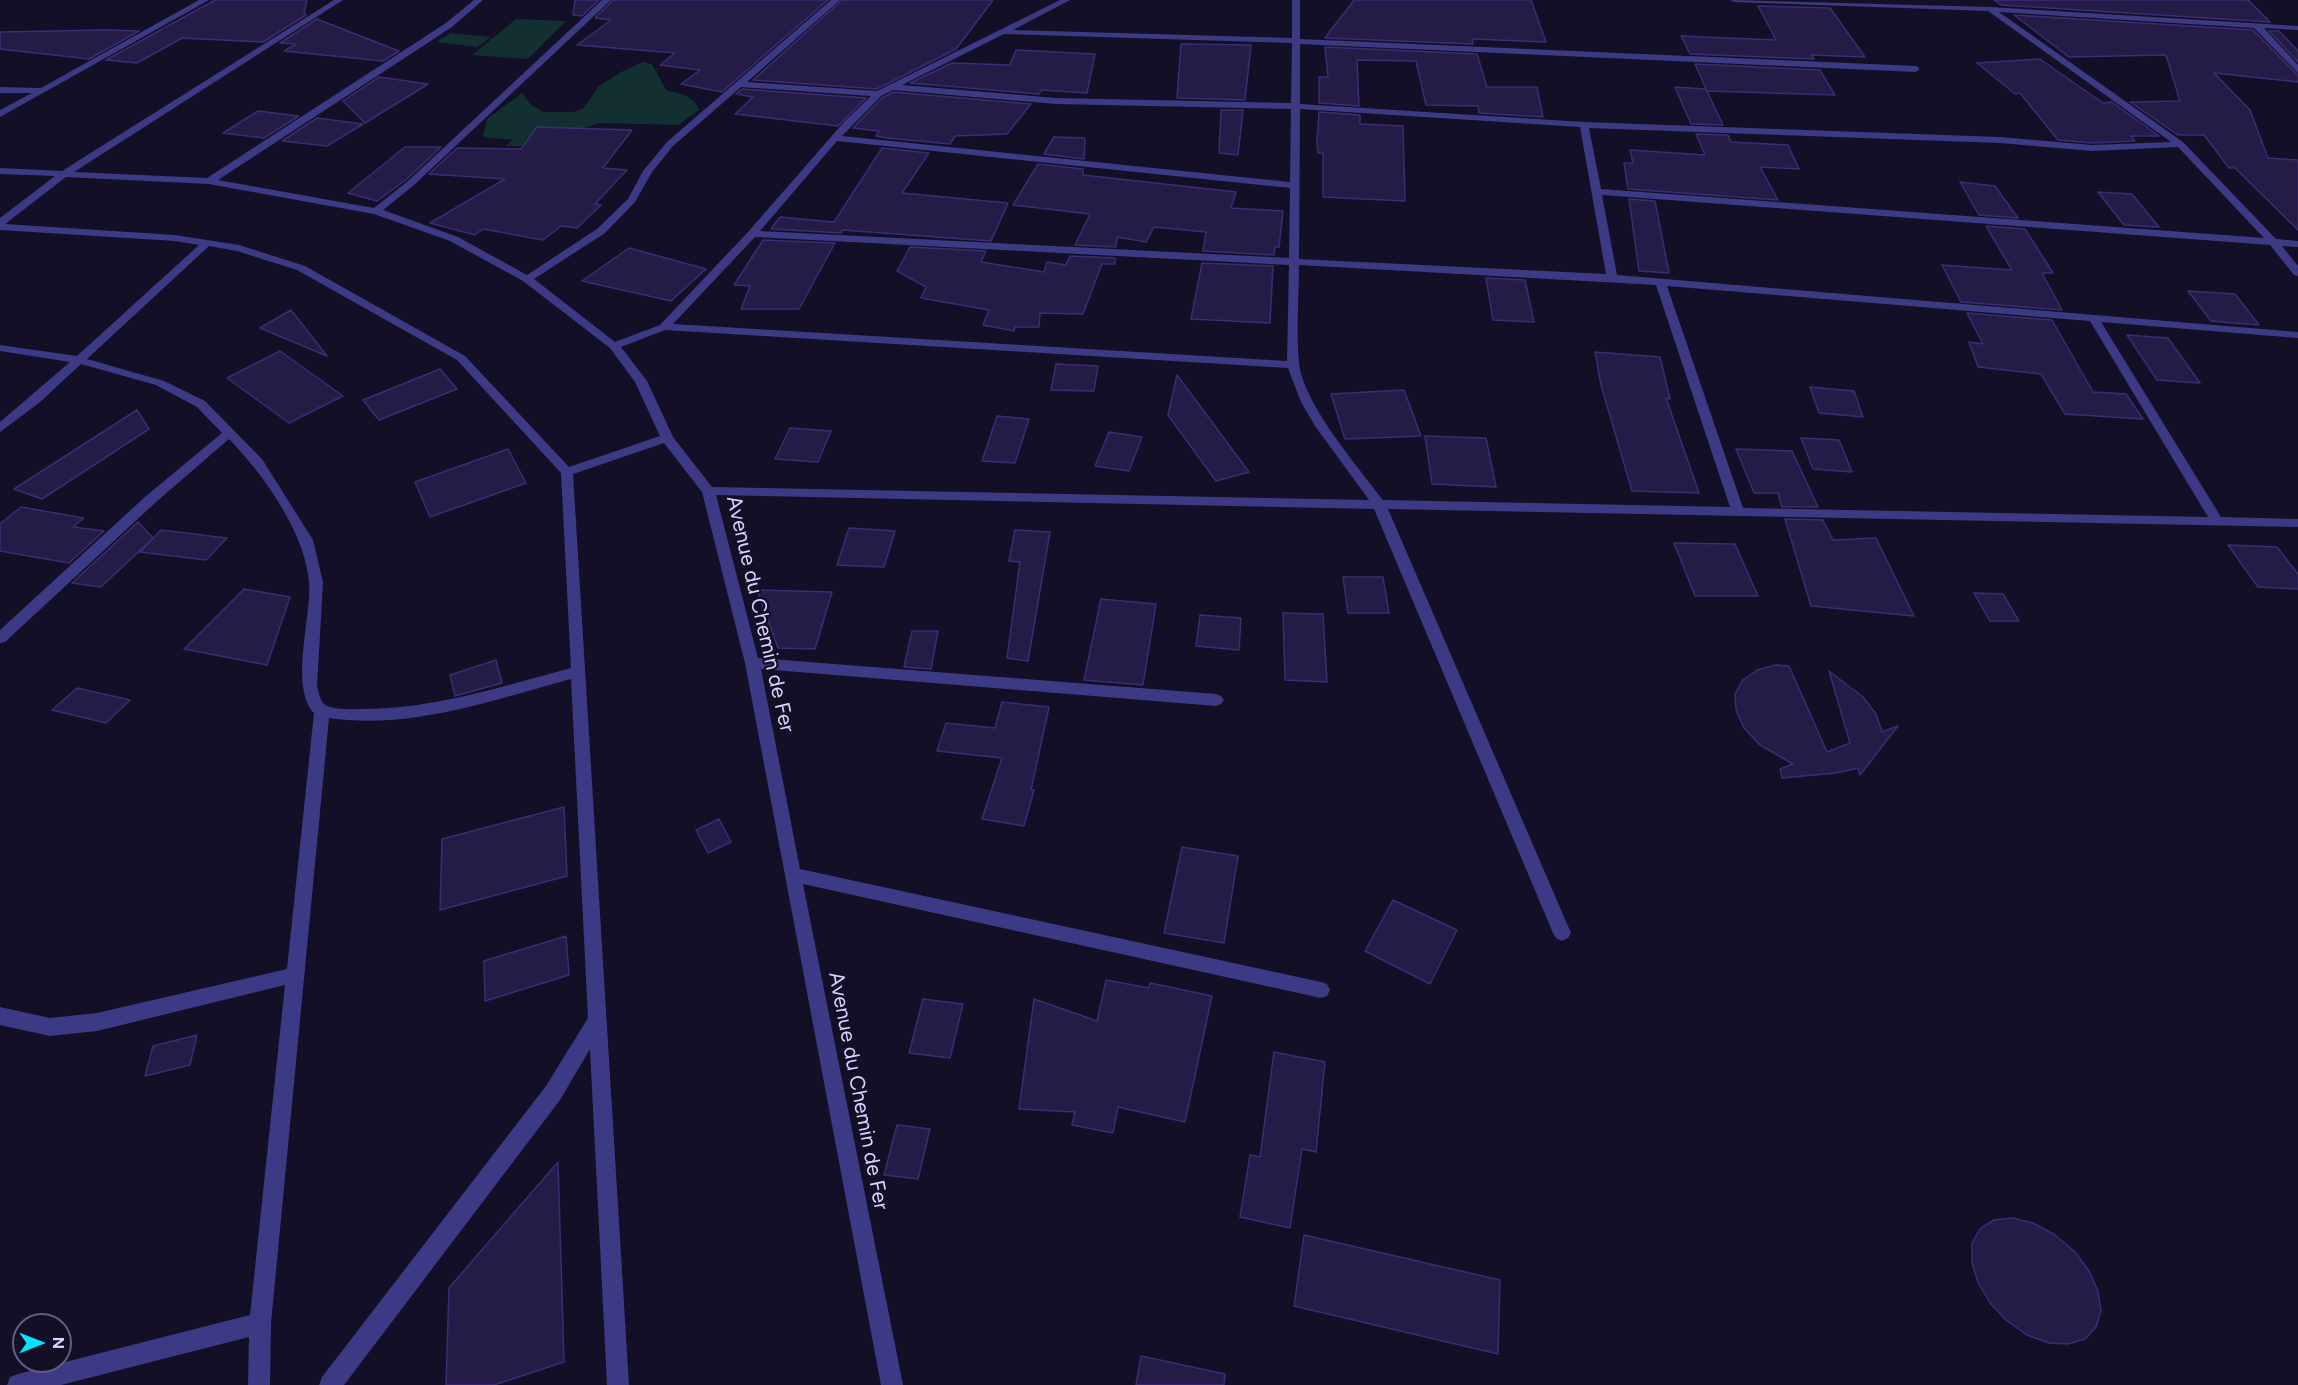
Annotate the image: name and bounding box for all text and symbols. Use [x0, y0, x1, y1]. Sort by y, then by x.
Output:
street label: Avenue du Chemin de Fer [720, 493, 800, 735]
street label: Avenue du Chemin de Fer [823, 970, 893, 1212]
north arrow [12, 1313, 72, 1373]
text: N [49, 1337, 68, 1349]

